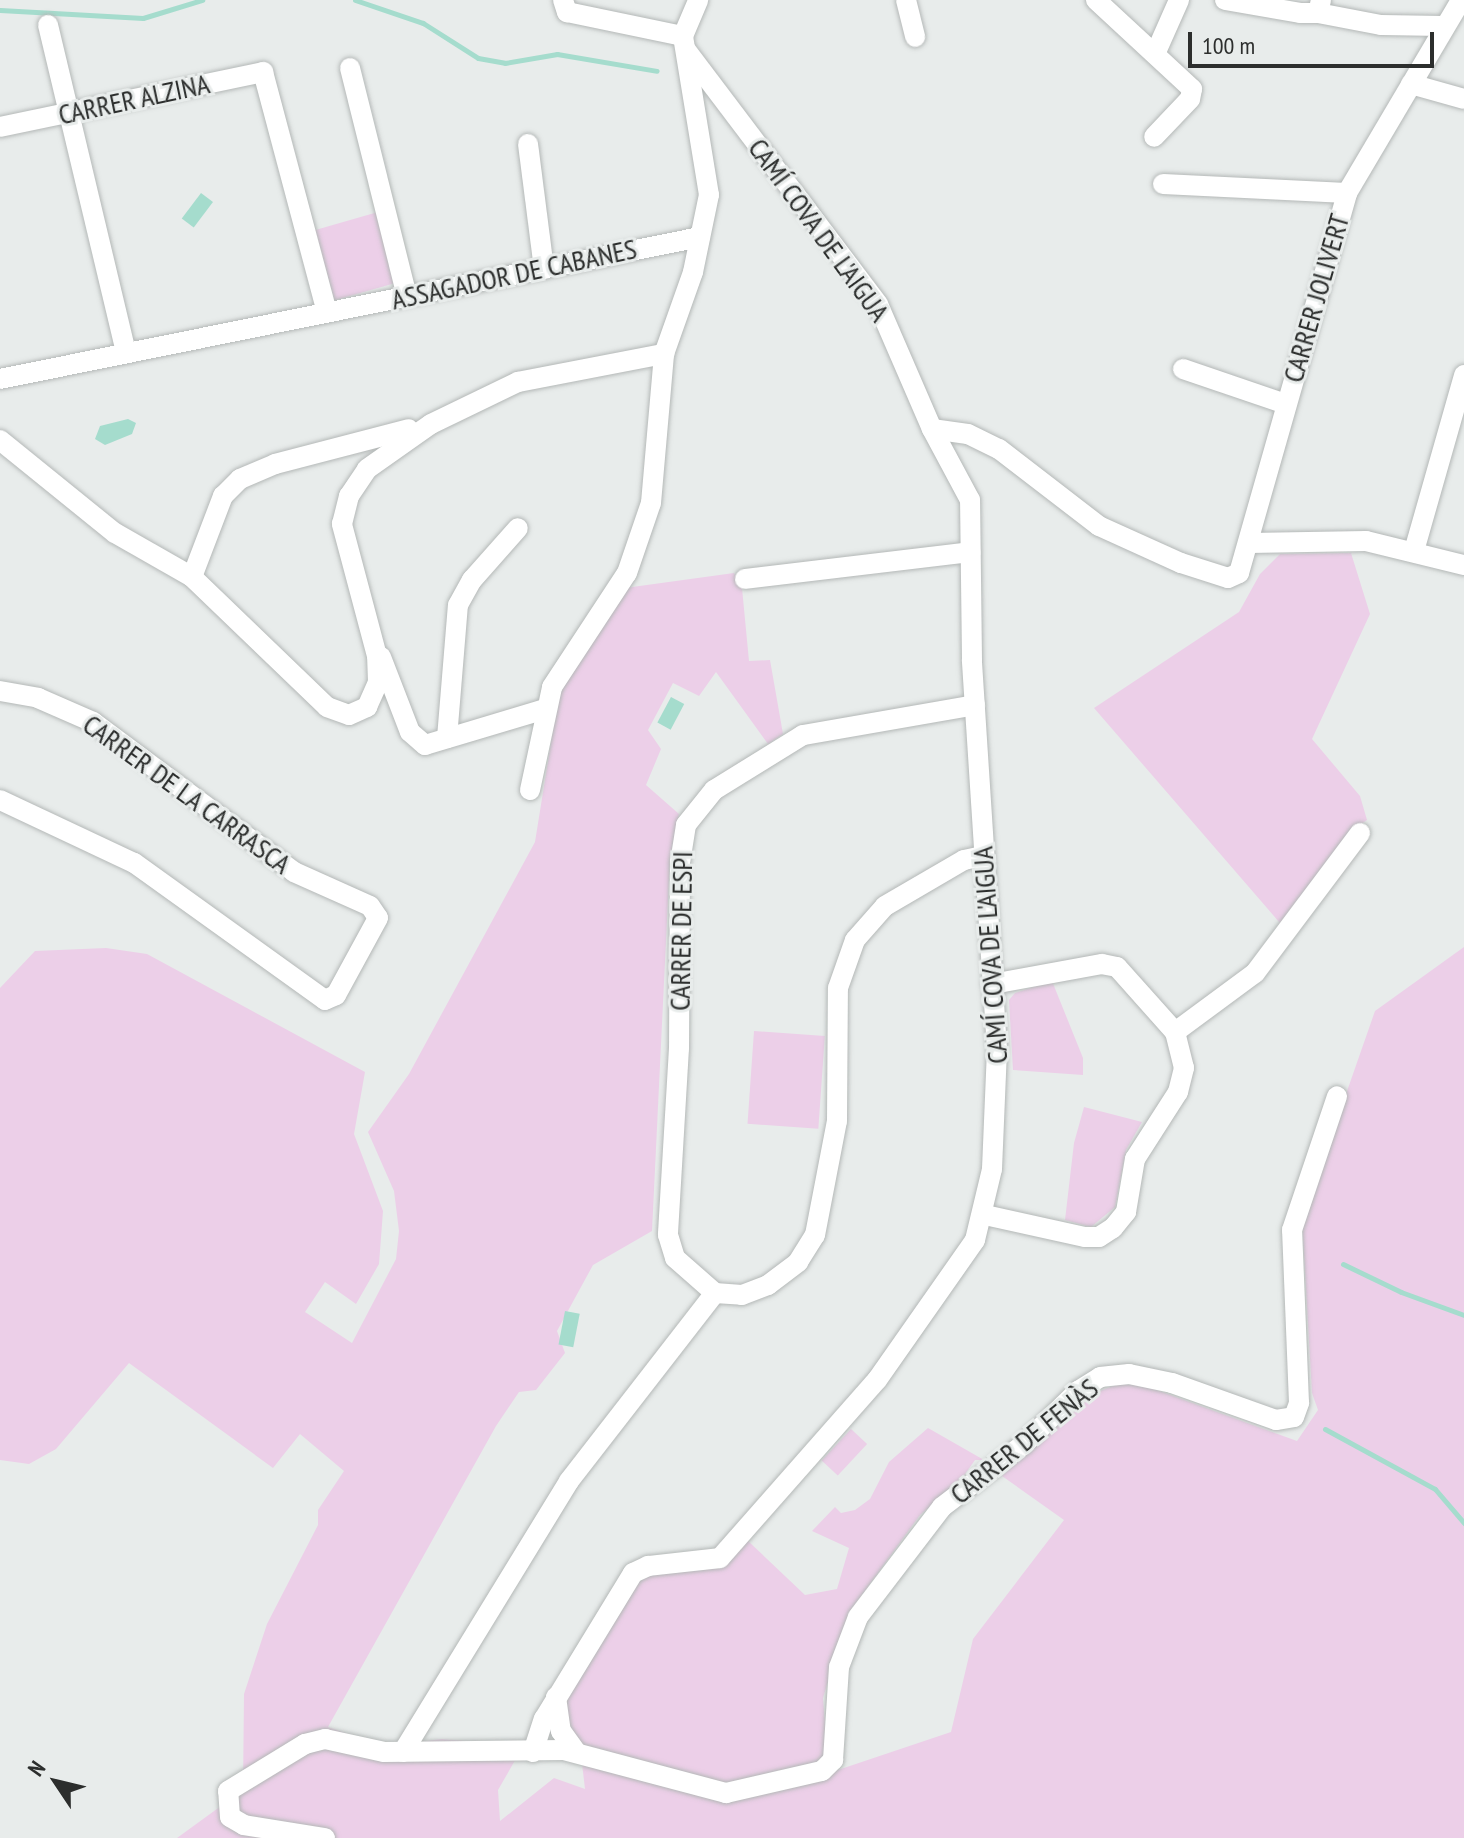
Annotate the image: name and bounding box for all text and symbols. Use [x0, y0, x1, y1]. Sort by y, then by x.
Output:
scale bar [1192, 16, 1438, 66]
text: 100 m [1202, 30, 1255, 61]
street label: CARRER ALZINA [55, 67, 213, 131]
street label: CAMÍ COVA DE L'AIGUA [741, 132, 897, 328]
street label: CARRER JOLIVERT [1276, 210, 1356, 386]
street label: ASSAGADOR DE CABANES [388, 232, 640, 316]
street label: CARRER DE LA CARRASCA [76, 707, 298, 881]
street label: CAMÍ COVA DE L'AIGUA [966, 845, 1014, 1065]
street label: CARRER DE ESPI [663, 851, 699, 1011]
street label: CARRER DE FENÀS [943, 1371, 1105, 1511]
north arrow [16, 1742, 96, 1822]
text: N [21, 1755, 51, 1781]

